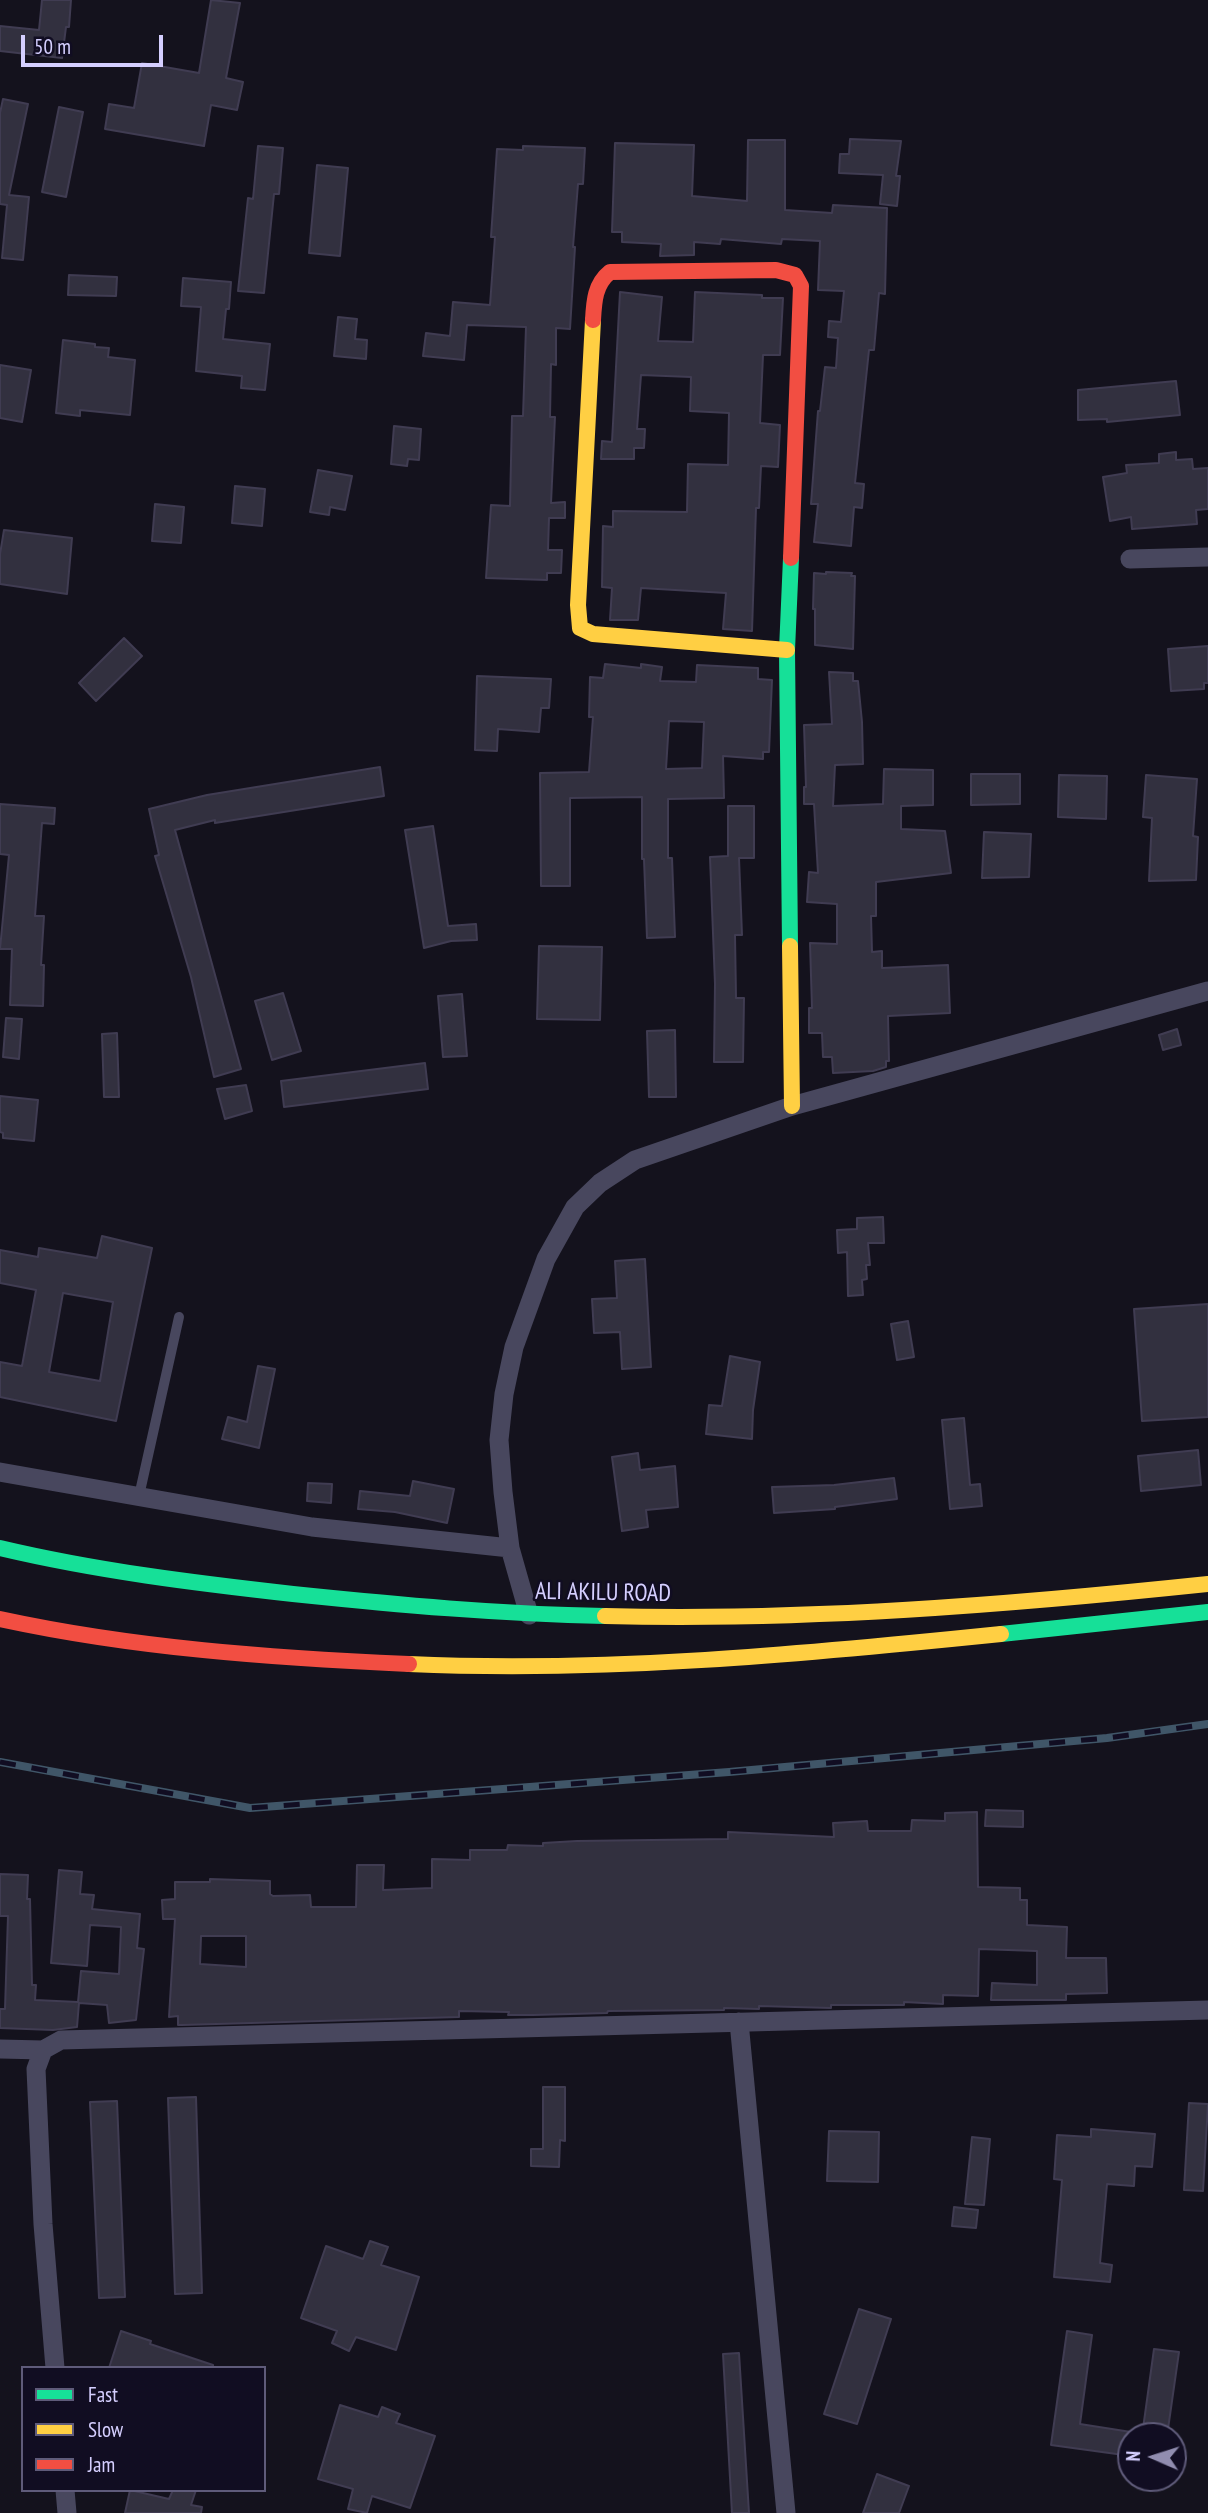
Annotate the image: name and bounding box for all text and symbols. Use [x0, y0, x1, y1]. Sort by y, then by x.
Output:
scale bar [24, 21, 166, 65]
text: 50 m [34, 33, 71, 60]
street label: ALI AKILU ROAD [535, 1577, 671, 1609]
legend [21, 2366, 266, 2492]
text: Fast [88, 2381, 118, 2408]
text: Slow [88, 2416, 123, 2443]
north arrow [1117, 2422, 1187, 2492]
text: N [1121, 2450, 1145, 2462]
text: Jam [88, 2451, 115, 2478]

